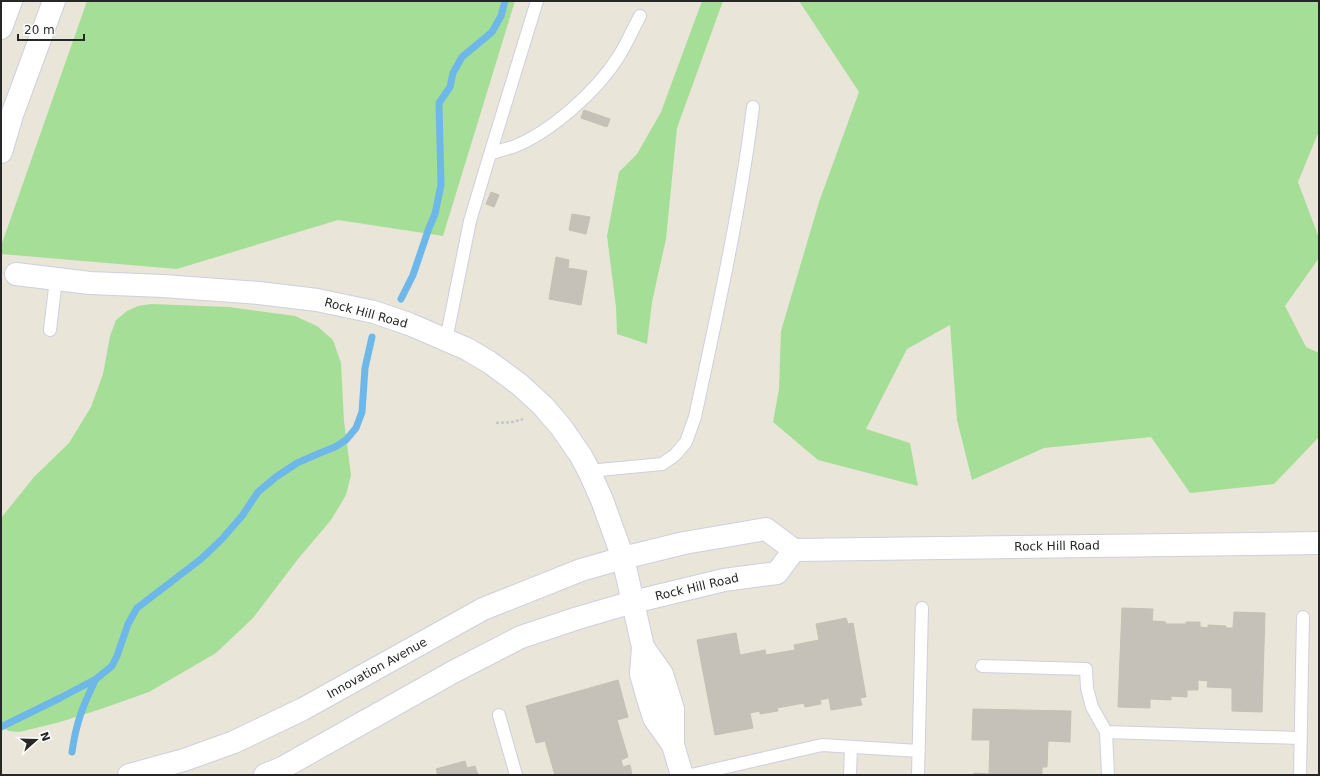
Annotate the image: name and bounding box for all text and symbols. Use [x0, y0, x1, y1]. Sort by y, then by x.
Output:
scale bar [18, 16, 84, 42]
text: 20 m [24, 23, 55, 37]
street label: Rock Hill Road [323, 295, 409, 331]
street label: Rock Hill Road [1014, 538, 1100, 554]
street label: Rock Hill Road [654, 571, 740, 603]
street label: Innovation Avenue [325, 635, 429, 701]
north arrow [16, 720, 56, 760]
text: N [37, 730, 53, 743]

